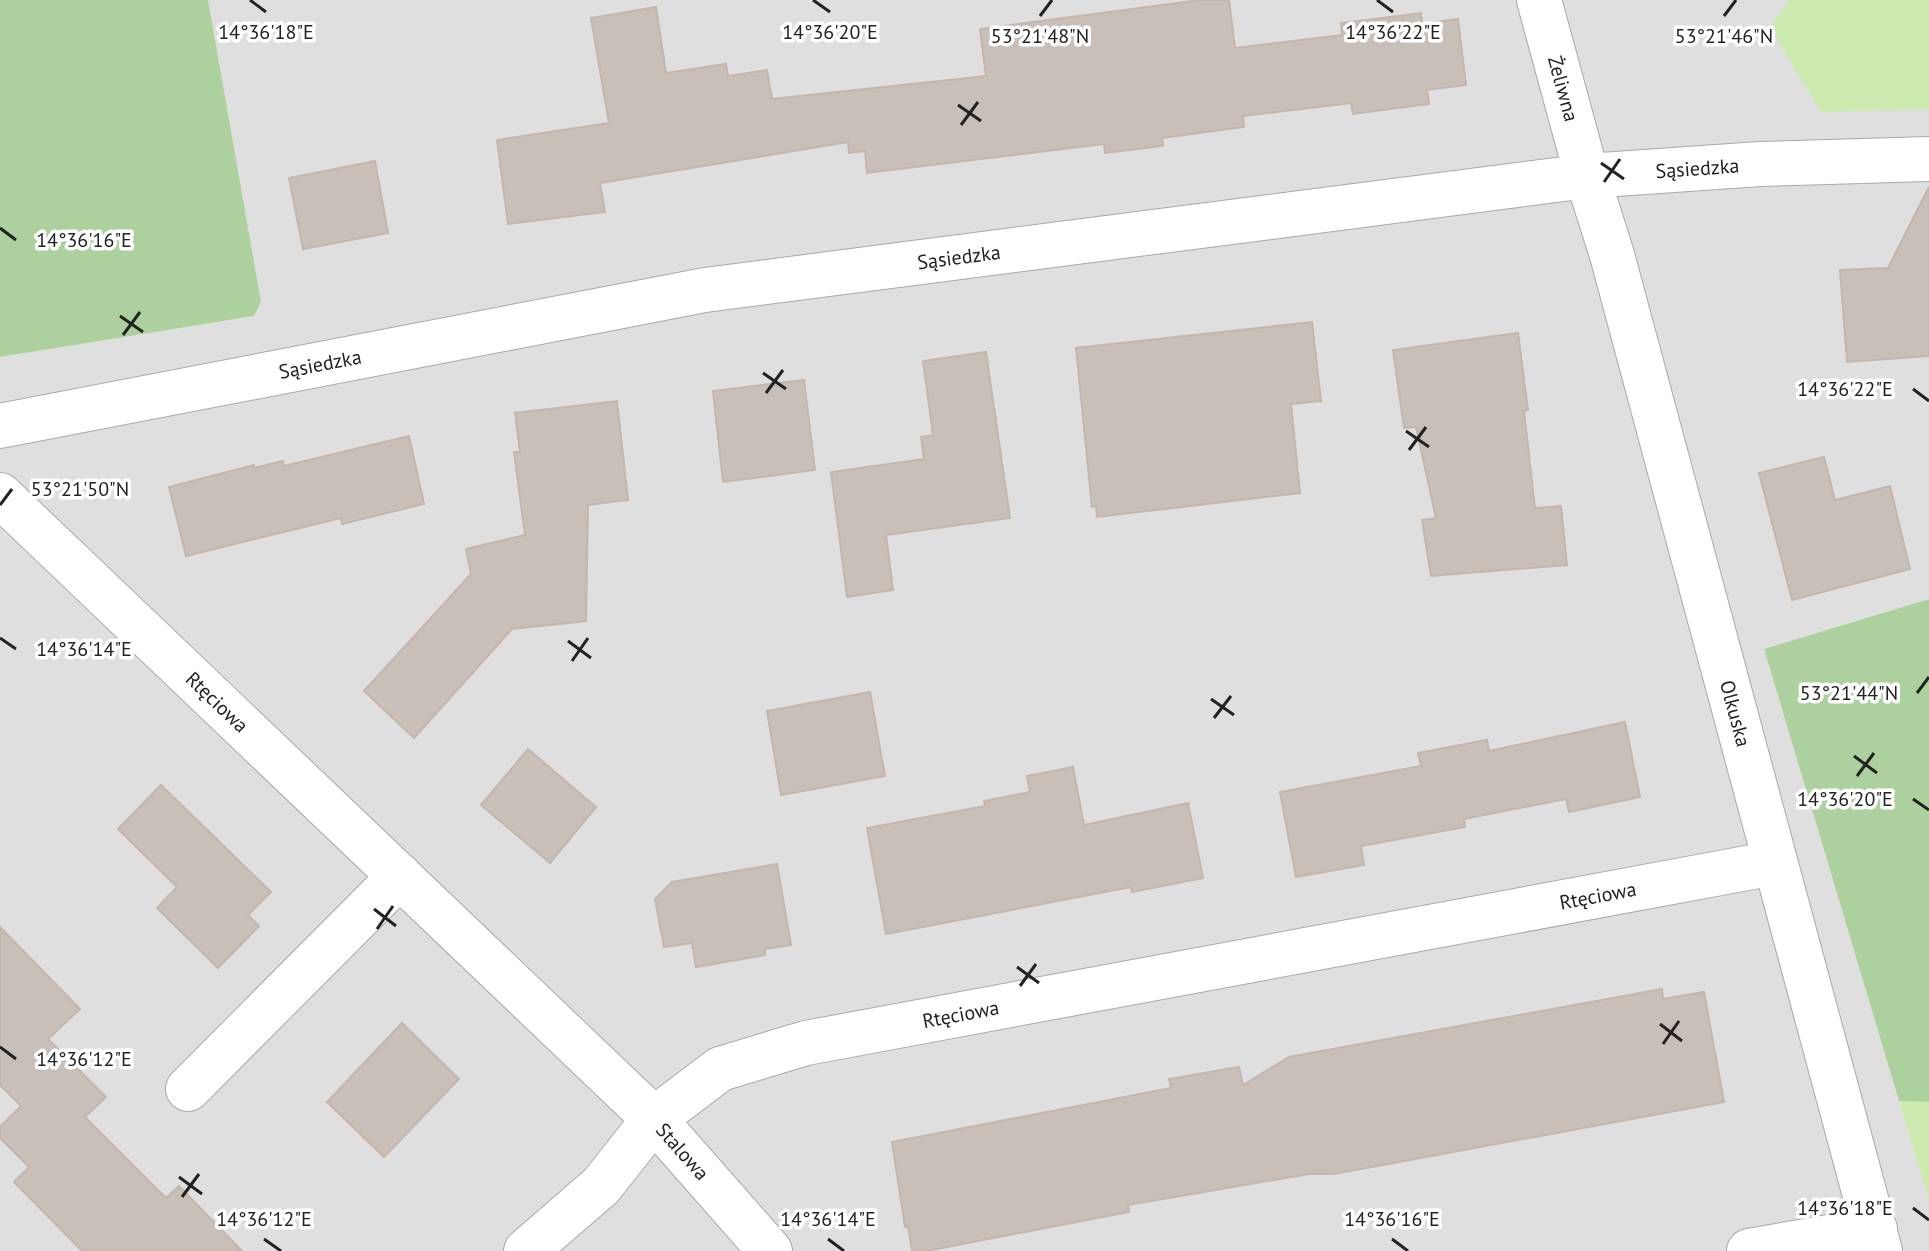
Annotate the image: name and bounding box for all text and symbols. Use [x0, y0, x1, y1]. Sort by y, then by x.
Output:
text: 14°36'18"E [218, 19, 314, 45]
text: 14°36'20"E [782, 19, 878, 45]
text: 14°36'22"E [1345, 19, 1441, 45]
text: 53°21'48"N [991, 23, 1089, 49]
text: 53°21'46"N [1675, 23, 1773, 49]
street label: Żeliwna [1542, 53, 1585, 124]
street label: Sąsiedzka [1655, 152, 1740, 184]
text: 14°36'16"E [36, 227, 132, 253]
street label: Sąsiedzka [916, 239, 1002, 275]
street label: Sąsiedzka [277, 344, 364, 385]
text: 14°36'22"E [1797, 376, 1893, 402]
text: 53°21'50"N [31, 476, 129, 502]
text: 14°36'14"E [36, 636, 132, 662]
street label: Rtęciowa [180, 666, 254, 738]
street label: Olkuska [1714, 677, 1757, 750]
text: 53°21'44"N [1800, 680, 1898, 706]
text: 14°36'20"E [1797, 786, 1893, 812]
street label: Rtęciowa [1557, 876, 1638, 916]
street label: Rtęciowa [920, 994, 1001, 1034]
text: 14°36'12"E [36, 1046, 132, 1072]
street label: Stalowa [650, 1117, 715, 1186]
text: 14°36'18"E [1797, 1195, 1893, 1221]
text: 14°36'12"E [216, 1206, 312, 1232]
text: 14°36'14"E [780, 1206, 876, 1232]
text: 14°36'16"E [1344, 1206, 1440, 1232]

